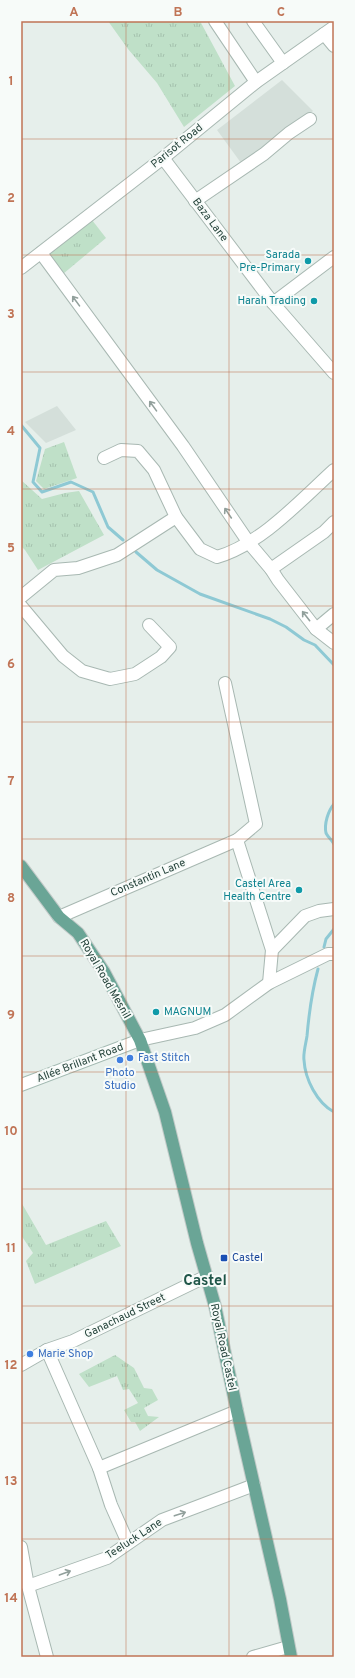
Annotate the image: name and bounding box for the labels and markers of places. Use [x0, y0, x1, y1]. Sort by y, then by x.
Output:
place label: Sarada Pre-Primary [239, 248, 300, 275]
marker: Sarada Pre-Primary [303, 256, 313, 266]
place label: Harah Trading [238, 294, 306, 308]
marker: Harah Trading [309, 296, 319, 306]
place label: Castel Area Health Centre [223, 877, 291, 904]
marker: Castel Area Health Centre [294, 885, 304, 895]
place label: MAGNUM [164, 1005, 211, 1019]
marker: MAGNUM [151, 1007, 161, 1017]
place label: Fast Stitch [138, 1051, 190, 1065]
marker: Fast Stitch [125, 1053, 135, 1063]
marker: Photo Studio [115, 1055, 125, 1065]
place label: Photo Studio [104, 1066, 136, 1093]
place label: Castel [232, 1251, 263, 1265]
marker: Castel [219, 1253, 229, 1263]
place label: Marie Shop [38, 1347, 93, 1361]
marker: Marie Shop [25, 1349, 35, 1359]

